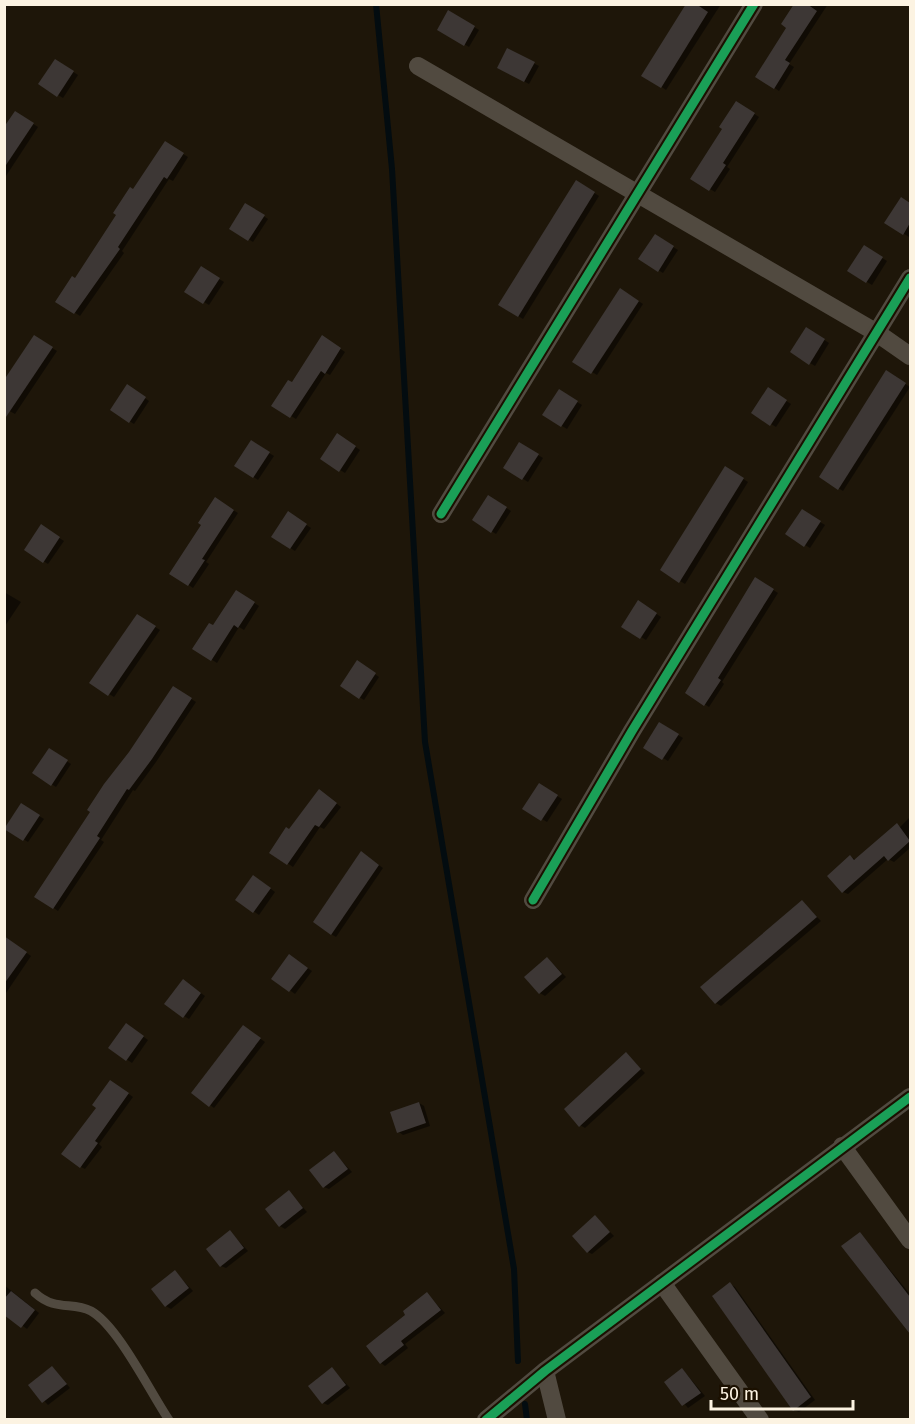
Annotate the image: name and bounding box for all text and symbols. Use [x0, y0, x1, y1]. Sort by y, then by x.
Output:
scale bar [711, 1373, 854, 1411]
text: 50 m [720, 1383, 759, 1405]

